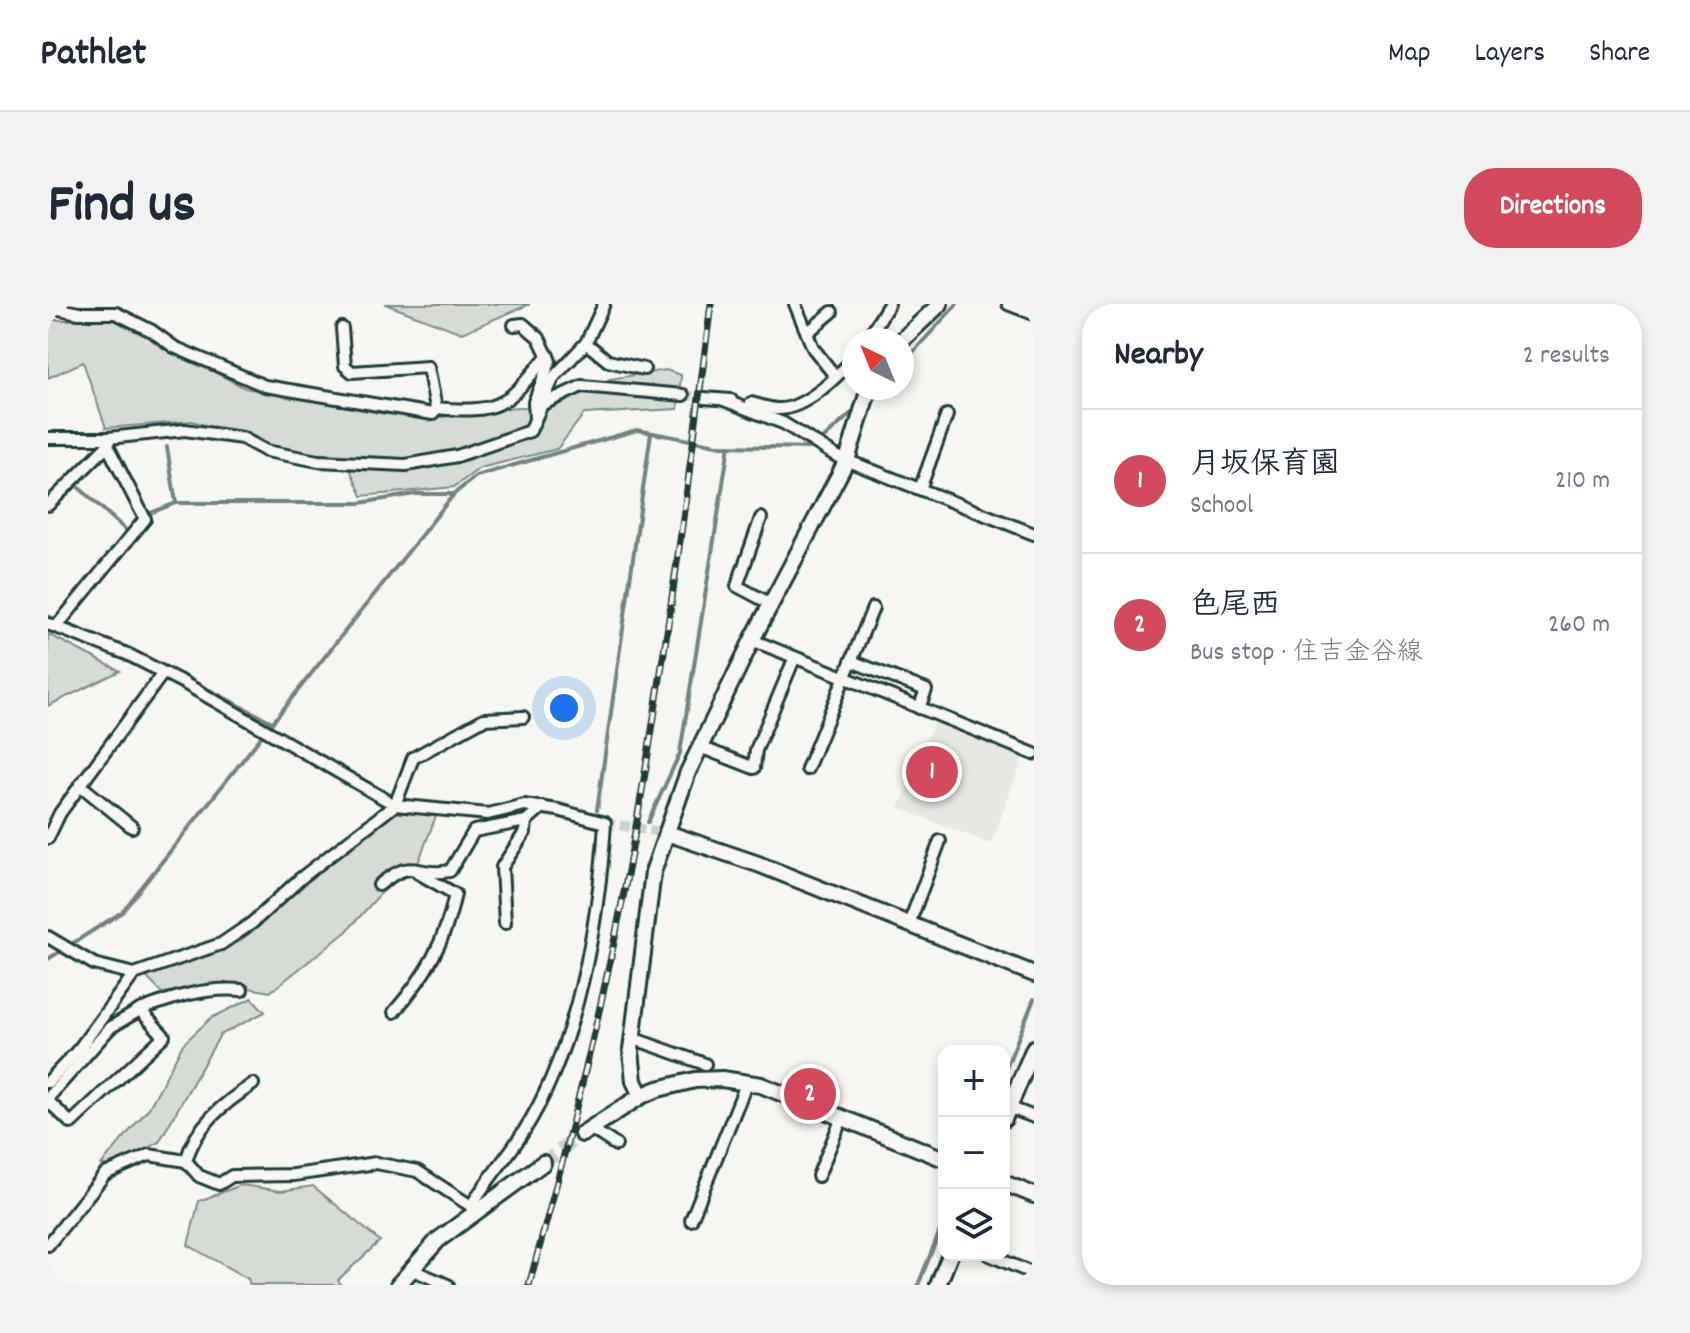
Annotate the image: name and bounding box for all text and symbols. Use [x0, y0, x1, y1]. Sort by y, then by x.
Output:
text: Pathlet [40, 28, 146, 83]
text: Map [1388, 35, 1431, 75]
text: Layers [1475, 35, 1545, 75]
text: Share [1589, 35, 1650, 75]
text: Find us [48, 168, 196, 248]
button: Directions [1464, 168, 1642, 248]
north arrow [842, 328, 914, 400]
text: Nearby [1114, 332, 1203, 381]
text: 2 results [1523, 338, 1610, 375]
text: 月坂保育園 [1190, 445, 1340, 488]
text: 1 [1137, 463, 1143, 500]
text: 210 m [1555, 463, 1610, 500]
text: School [1190, 488, 1253, 525]
text: 色尾西 [1190, 586, 1280, 629]
text: 2 [1134, 607, 1146, 644]
text: 260 m [1548, 607, 1610, 644]
text: Bus stop · 住吉金谷線 [1190, 635, 1422, 672]
your location [544, 688, 584, 728]
pin: 1 [906, 742, 958, 802]
map controls [938, 1045, 1010, 1261]
button: + [938, 1045, 1010, 1117]
pin: 2 [784, 1064, 836, 1124]
button: − [938, 1117, 1010, 1189]
button: layers [938, 1189, 1010, 1261]

